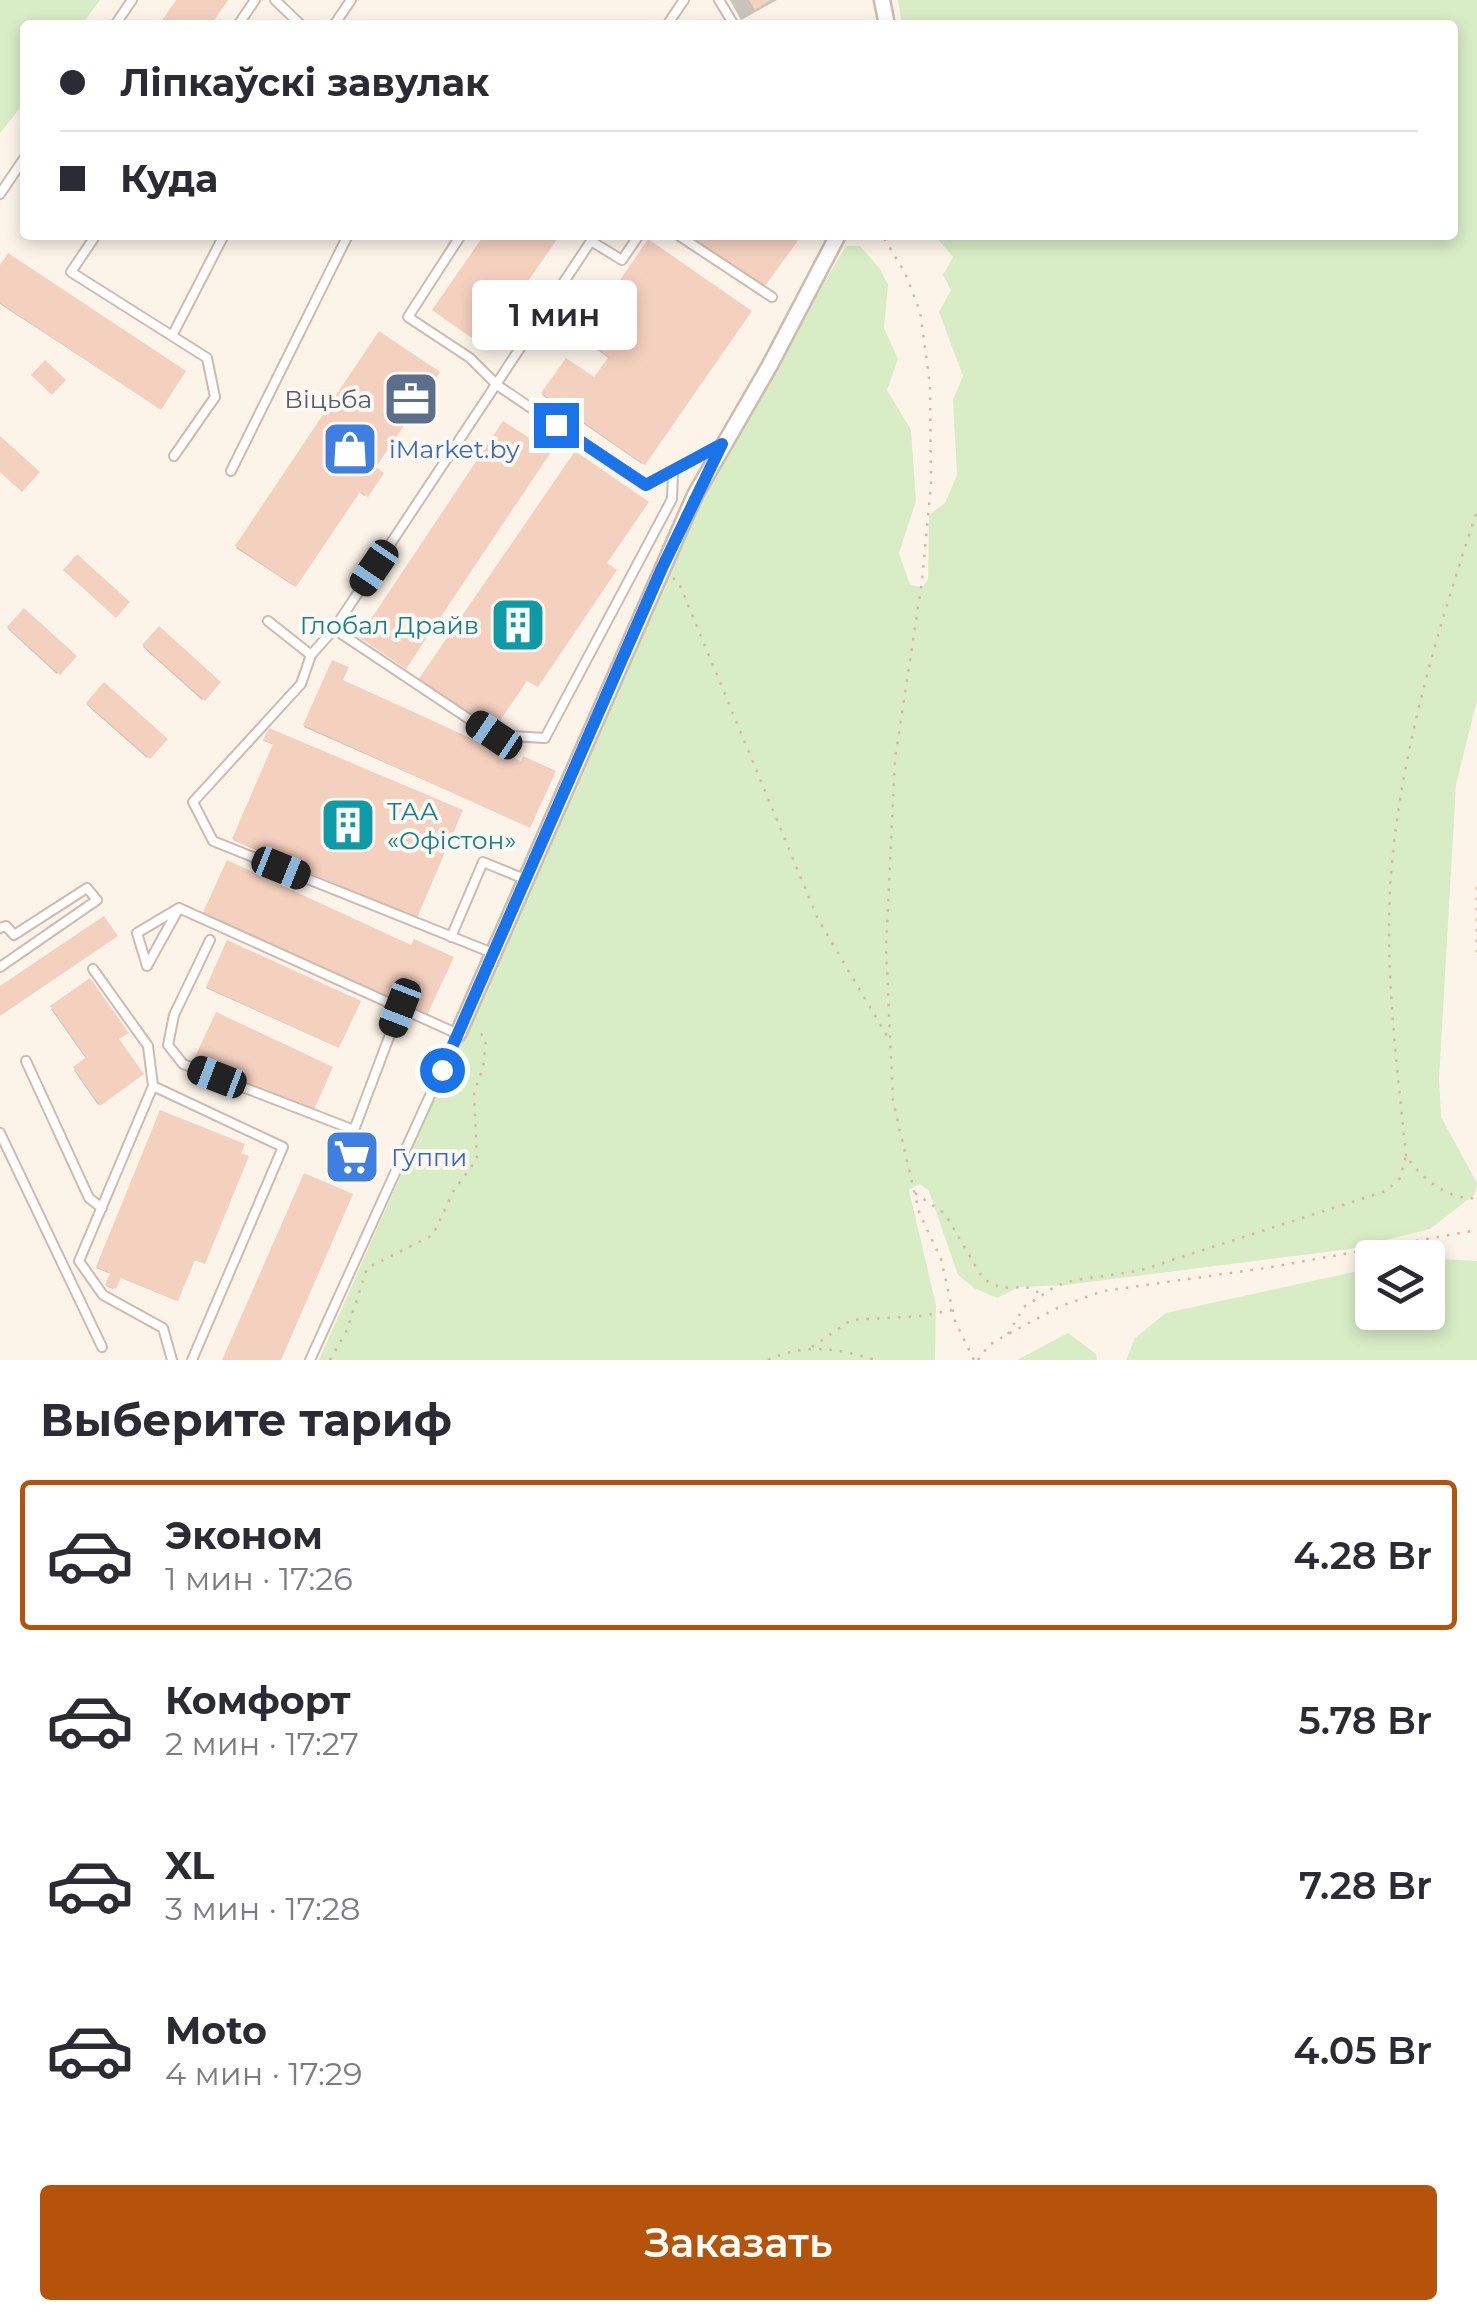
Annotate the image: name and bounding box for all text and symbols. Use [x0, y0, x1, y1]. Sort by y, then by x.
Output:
text: Ліпкаўскі завулак [120, 59, 489, 106]
text: Куда [120, 155, 218, 202]
callout: 1 мин [474, 280, 638, 350]
text: 1 мин [509, 295, 600, 334]
office icon: Віцьба [381, 369, 441, 429]
place label: Віцьба [284, 384, 372, 414]
route end [534, 403, 579, 448]
shop icon: iMarket.by [320, 419, 380, 479]
place label: iMarket.by [389, 434, 520, 464]
car [345, 535, 403, 601]
building icon: Глобал Драйв [488, 595, 548, 655]
place label: Глобал Драйв [300, 610, 479, 640]
car [461, 706, 527, 764]
building icon: ТАА «Офістон» [318, 795, 378, 855]
place label: ТАА «Офістон» [387, 796, 516, 855]
car [248, 843, 314, 893]
car [375, 975, 425, 1041]
route start [420, 1048, 465, 1093]
car [184, 1052, 250, 1102]
supermarket icon: Гуппи [322, 1127, 382, 1187]
place label: Гуппи [391, 1142, 467, 1172]
map controls [1355, 1240, 1445, 1330]
button: layers [1355, 1240, 1445, 1330]
text: Выберите тариф [40, 1392, 452, 1447]
icon: car [45, 1510, 135, 1600]
text: Эконом [165, 1512, 323, 1559]
text: 4.28 Br [1294, 1532, 1432, 1579]
text: 1 мин · 17:26 [165, 1559, 353, 1598]
icon: car [45, 1675, 135, 1765]
text: Комфорт [165, 1677, 351, 1724]
text: 5.78 Br [1299, 1697, 1432, 1744]
text: 2 мин · 17:27 [165, 1724, 359, 1763]
icon: car [45, 1840, 135, 1930]
text: XL [165, 1842, 214, 1889]
text: 7.28 Br [1299, 1862, 1432, 1909]
text: 3 мин · 17:28 [165, 1889, 360, 1928]
icon: car [45, 2005, 135, 2095]
text: Moto [165, 2007, 267, 2054]
text: 4.05 Br [1294, 2027, 1432, 2074]
text: 4 мин · 17:29 [165, 2054, 362, 2093]
button: Заказать [40, 2185, 1437, 2300]

